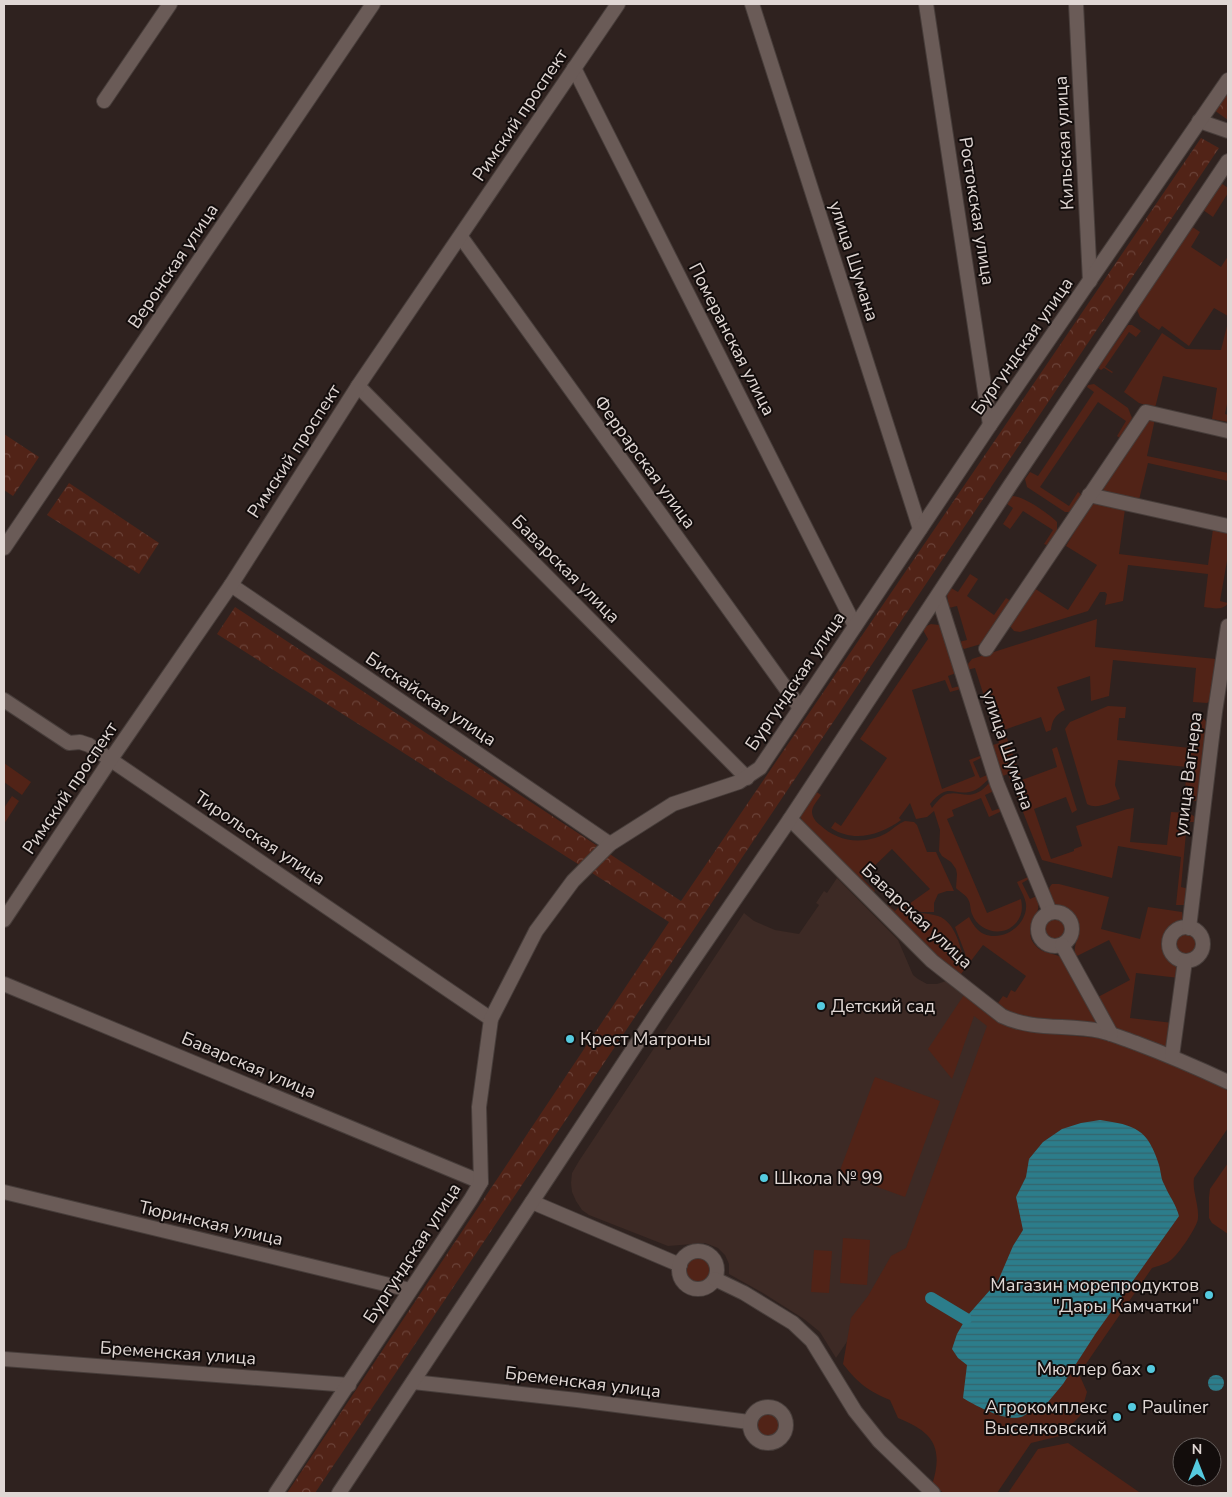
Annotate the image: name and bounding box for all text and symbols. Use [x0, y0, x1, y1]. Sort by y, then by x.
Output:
street label: Римский проспект [467, 44, 573, 186]
street label: Кильская улица [1049, 75, 1079, 211]
street label: Ростокская улица [953, 135, 1001, 287]
street label: улица Шумана [823, 198, 885, 324]
street label: Веронская улица [122, 199, 224, 333]
street label: Померанская улица [683, 258, 781, 420]
street label: Бургундская улица [966, 272, 1078, 420]
street label: Римский проспект [242, 380, 346, 522]
street label: Феррарская улица [589, 391, 701, 533]
street label: Баварская улица [507, 510, 625, 628]
street label: Бургундская улица [740, 607, 850, 755]
street label: Бискайская улица [361, 646, 501, 752]
street label: улица Шумана [976, 687, 1040, 813]
street label: улица Вагнера [1168, 710, 1208, 838]
street label: Римский проспект [17, 717, 123, 859]
street label: Тирольская улица [190, 785, 330, 891]
street label: Баварская улица [856, 858, 978, 974]
place label: Детский сад [831, 994, 936, 1018]
marker: Детский сад [815, 1000, 827, 1012]
street label: Баварская улица [178, 1026, 320, 1104]
place label: Крест Матроны [580, 1027, 711, 1051]
marker: Крест Матроны [564, 1033, 576, 1045]
place label: Школа № 99 [774, 1166, 883, 1190]
marker: Школа № 99 [758, 1172, 770, 1184]
street label: Бургундская улица [358, 1178, 466, 1328]
street label: Тюринская улица [137, 1195, 285, 1251]
place label: Магазин морепродуктов "Дары Камчатки" [990, 1273, 1199, 1318]
marker: Магазин морепродуктов "Дары Камчатки" [1203, 1289, 1215, 1301]
street label: Бременская улица [99, 1336, 257, 1370]
place label: Мюллер бах [1037, 1357, 1141, 1381]
street label: Бременская улица [504, 1361, 662, 1403]
marker: Мюллер бах [1145, 1363, 1157, 1375]
place label: Агрокомплекс Выселковский [985, 1395, 1107, 1440]
place label: Pauliner [1142, 1395, 1209, 1419]
marker: Pauliner [1126, 1401, 1138, 1413]
marker: Агрокомплекс Выселковский [1111, 1411, 1123, 1423]
north arrow [1172, 1437, 1222, 1487]
text: N [1192, 1440, 1202, 1459]

